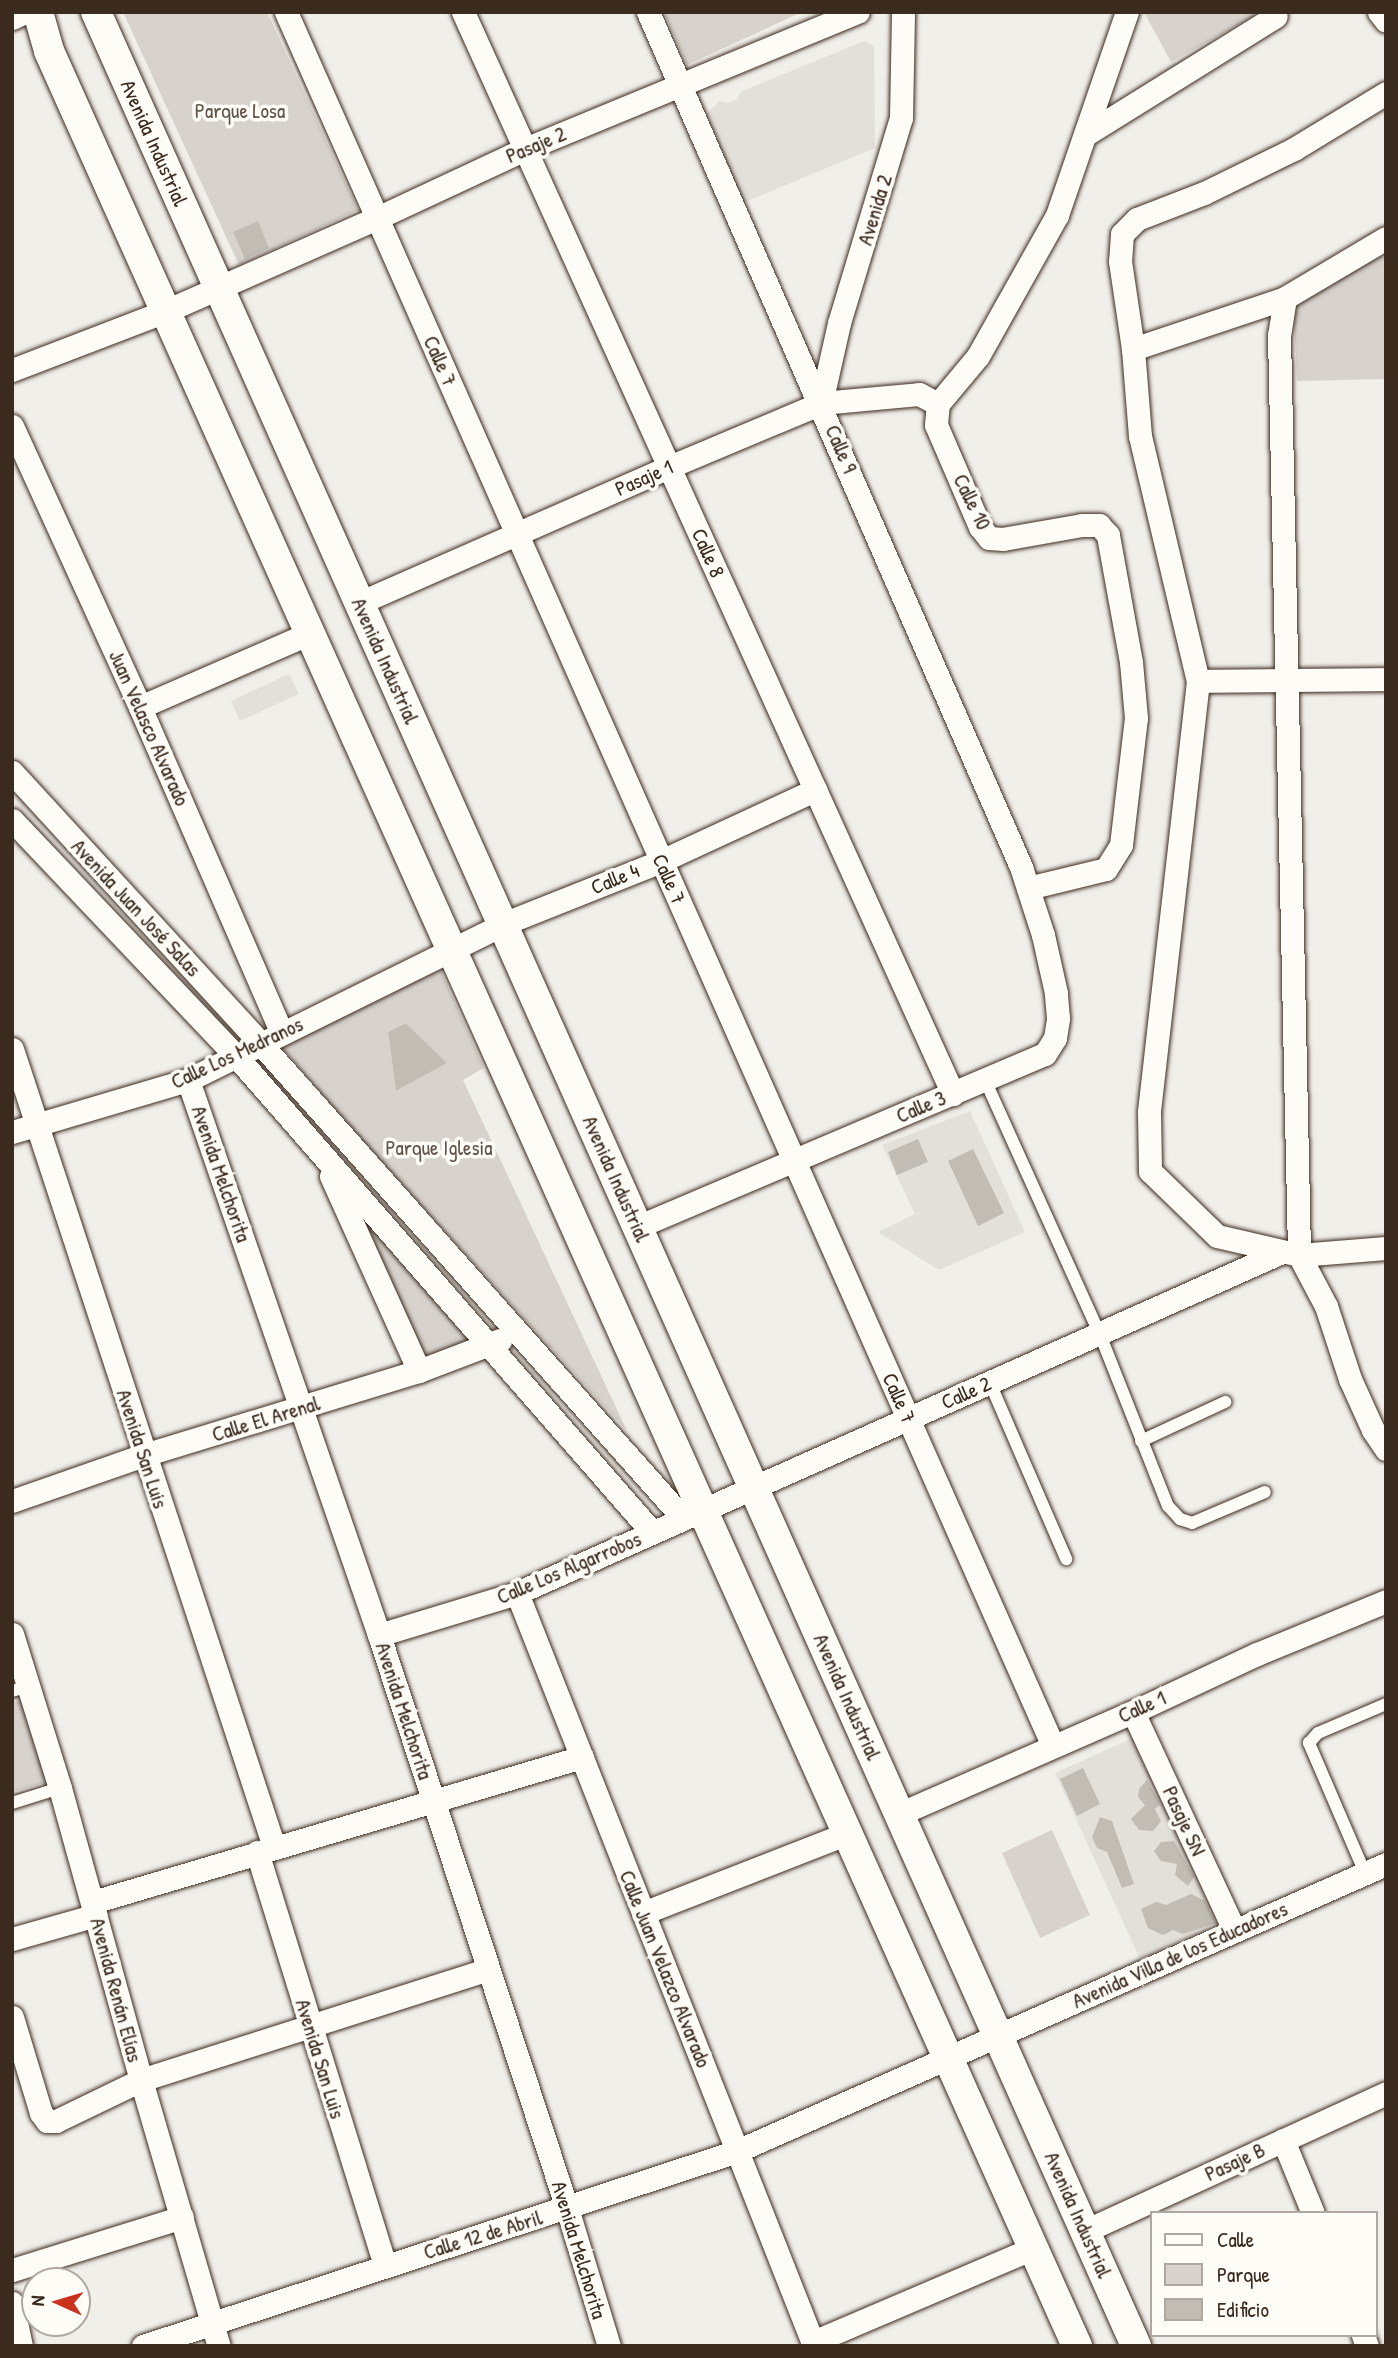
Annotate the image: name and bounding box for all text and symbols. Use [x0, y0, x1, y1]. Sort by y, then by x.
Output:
street label: Avenida Industrial [115, 76, 193, 210]
park label: Parque Losa [195, 98, 285, 124]
street label: Pasaje 2 [502, 121, 570, 169]
street label: Avenida 2 [852, 172, 898, 248]
street label: Calle 7 [418, 332, 462, 390]
street label: Calle 9 [820, 421, 862, 477]
street label: Pasaje 1 [611, 454, 677, 502]
street label: Calle 10 [948, 470, 996, 534]
street label: Calle 8 [686, 525, 730, 581]
street label: Avenida Industrial [346, 594, 424, 728]
street label: Juan Velasco Alvarado [103, 646, 195, 810]
street label: Avenida Juan José Salas [66, 834, 206, 982]
street label: Calle 7 [647, 850, 691, 908]
street label: Calle 4 [587, 858, 643, 900]
street label: Calle Los Medranos [167, 1011, 307, 1095]
street label: Calle 3 [892, 1085, 950, 1129]
street label: Avenida Melchorita [186, 1102, 256, 1246]
street label: Avenida Industrial [577, 1112, 655, 1246]
park label: Parque Iglesia [386, 1135, 492, 1161]
street label: Calle 7 [877, 1369, 921, 1427]
street label: Calle 2 [937, 1371, 995, 1415]
street label: Avenida San Luis [111, 1386, 173, 1512]
street label: Calle El Arenal [209, 1391, 323, 1447]
street label: Calle Los Algarrobos [493, 1526, 645, 1610]
street label: Avenida Industrial [808, 1630, 886, 1764]
street label: Avenida Melchorita [370, 1639, 438, 1783]
street label: Calle 1 [1114, 1685, 1170, 1729]
street label: Pasaje SN [1157, 1782, 1211, 1860]
street label: Calle Juan Velazco Alvarado [614, 1867, 716, 2071]
street label: Avenida Villa de los Educadores [1069, 1896, 1291, 2014]
street label: Avenida Renán Elías [85, 1915, 147, 2065]
street label: Avenida San Luis [290, 1996, 350, 2122]
street label: Pasaje B [1201, 2137, 1269, 2187]
street label: Avenida Industrial [1039, 2148, 1117, 2282]
street label: Avenida Melchorita [546, 2178, 612, 2322]
street label: Calle 12 de Abril [421, 2205, 545, 2265]
legend [1150, 2211, 1377, 2337]
text: Calle [1217, 2225, 1254, 2254]
text: Parque [1217, 2260, 1270, 2289]
north arrow [21, 2267, 91, 2337]
text: N [24, 2295, 50, 2307]
text: Edificio [1217, 2295, 1269, 2324]

